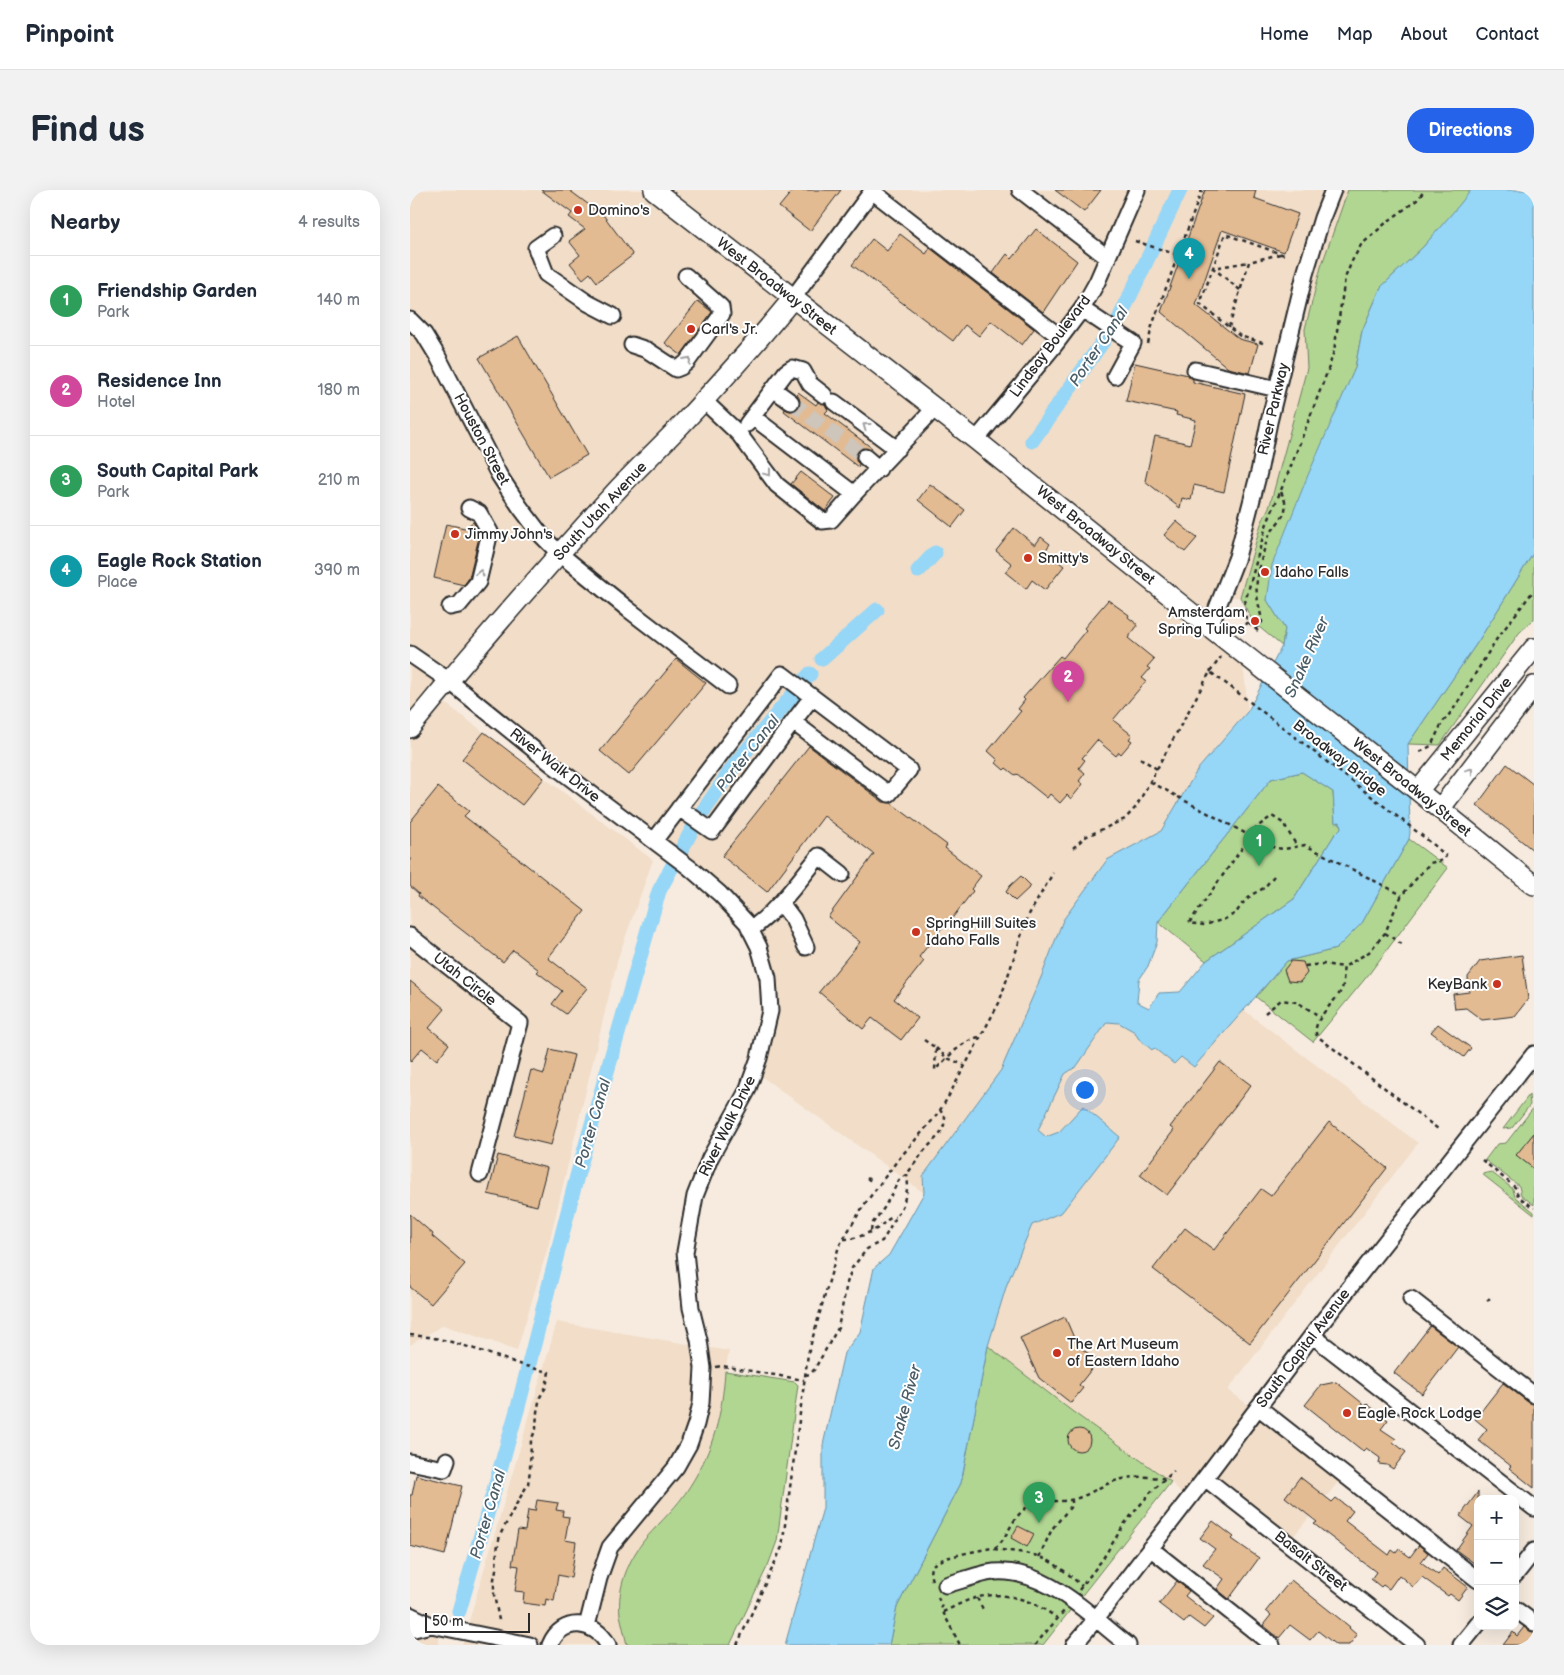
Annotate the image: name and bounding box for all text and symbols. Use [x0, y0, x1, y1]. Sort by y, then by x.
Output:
text: Pinpoint [25, 20, 114, 49]
text: Home [1260, 24, 1309, 45]
text: Map [1337, 24, 1373, 45]
text: About [1401, 24, 1448, 45]
text: Contact [1476, 24, 1539, 45]
button: Directions [1407, 108, 1534, 153]
text: Find us [30, 109, 145, 152]
place label: Domino's [588, 201, 650, 220]
marker: Domino's [572, 204, 584, 216]
text: Nearby [50, 210, 120, 235]
text: 4 results [298, 213, 360, 232]
street label: West Broadway Street [713, 234, 841, 339]
pin: 4 [1173, 238, 1205, 279]
text: Friendship Garden [97, 280, 257, 303]
text: 1 [63, 291, 69, 310]
text: 140 m [317, 291, 360, 310]
street label: Lindsay Boulevard [1006, 291, 1095, 401]
water label: Porter Canal [1066, 302, 1134, 390]
text: Park [97, 303, 129, 322]
place label: Carl's Jr. [701, 320, 758, 339]
marker: Carl's Jr. [685, 323, 697, 335]
one-way arrow [682, 356, 691, 365]
street label: River Parkway [1254, 361, 1293, 457]
text: Residence Inn [97, 370, 222, 393]
text: 2 [61, 381, 71, 400]
text: 180 m [318, 381, 360, 400]
street label: Houston Street [449, 390, 514, 489]
text: Hotel [97, 393, 135, 412]
one-way arrow [863, 423, 872, 431]
street label: South Utah Avenue [549, 458, 651, 565]
text: South Capital Park [97, 460, 258, 483]
one-way arrow [763, 467, 771, 476]
text: 3 [61, 471, 71, 490]
text: 210 m [318, 471, 360, 490]
street label: West Broadway Street [1032, 482, 1159, 589]
text: Park [97, 483, 129, 502]
place label: Jimmy John's [465, 525, 553, 544]
marker: Jimmy John's [449, 528, 461, 540]
place label: Smitty's [1038, 549, 1089, 568]
text: Eagle Rock Station [97, 550, 262, 573]
marker: Smitty's [1022, 552, 1034, 564]
text: 4 [61, 561, 71, 580]
text: 390 m [314, 561, 360, 580]
place label: Idaho Falls [1275, 563, 1349, 582]
marker: Idaho Falls [1259, 566, 1271, 578]
one-way arrow [474, 568, 485, 577]
text: Place [97, 573, 138, 592]
place label: Amsterdam Spring Tulips [1158, 603, 1246, 639]
water label: Snake River [1281, 613, 1334, 701]
marker: Amsterdam Spring Tulips [1249, 615, 1261, 627]
pin: 2 [1052, 661, 1084, 702]
street label: Memorial Drive [1437, 673, 1516, 765]
water label: Porter Canal [712, 711, 785, 796]
street label: Broadway Bridge [1289, 716, 1391, 801]
street label: River Walk Drive [506, 724, 604, 807]
street label: West Broadway Street [1348, 734, 1475, 841]
one-way arrow [1464, 767, 1473, 777]
pin: 1 [1243, 825, 1275, 866]
place label: SpringHill Suites Idaho Falls [926, 914, 1037, 950]
marker: SpringHill Suites Idaho Falls [910, 926, 922, 938]
street label: Utah Circle [429, 949, 500, 1010]
place label: KeyBank [1427, 975, 1488, 994]
marker: KeyBank [1491, 978, 1503, 990]
street label: River Walk Drive [695, 1073, 760, 1180]
water label: Porter Canal [572, 1075, 616, 1170]
your location [1072, 1077, 1098, 1103]
street label: South Capital Avenue [1252, 1285, 1355, 1412]
place label: The Art Museum of Eastern Idaho [1067, 1335, 1179, 1371]
marker: The Art Museum of Eastern Idaho [1051, 1347, 1063, 1359]
water label: Snake River [885, 1362, 926, 1452]
place label: Eagle Rock Lodge [1357, 1404, 1482, 1423]
marker: Eagle Rock Lodge [1341, 1407, 1353, 1419]
water label: Porter Canal [467, 1466, 511, 1561]
pin: 3 [1023, 1482, 1055, 1523]
map controls [1474, 1495, 1519, 1630]
button: + [1474, 1495, 1519, 1540]
street label: Basalt Street [1270, 1527, 1351, 1596]
button: − [1474, 1540, 1519, 1585]
button: layers [1474, 1585, 1519, 1630]
scale bar [425, 1610, 530, 1633]
text: 50 m [432, 1613, 464, 1630]

